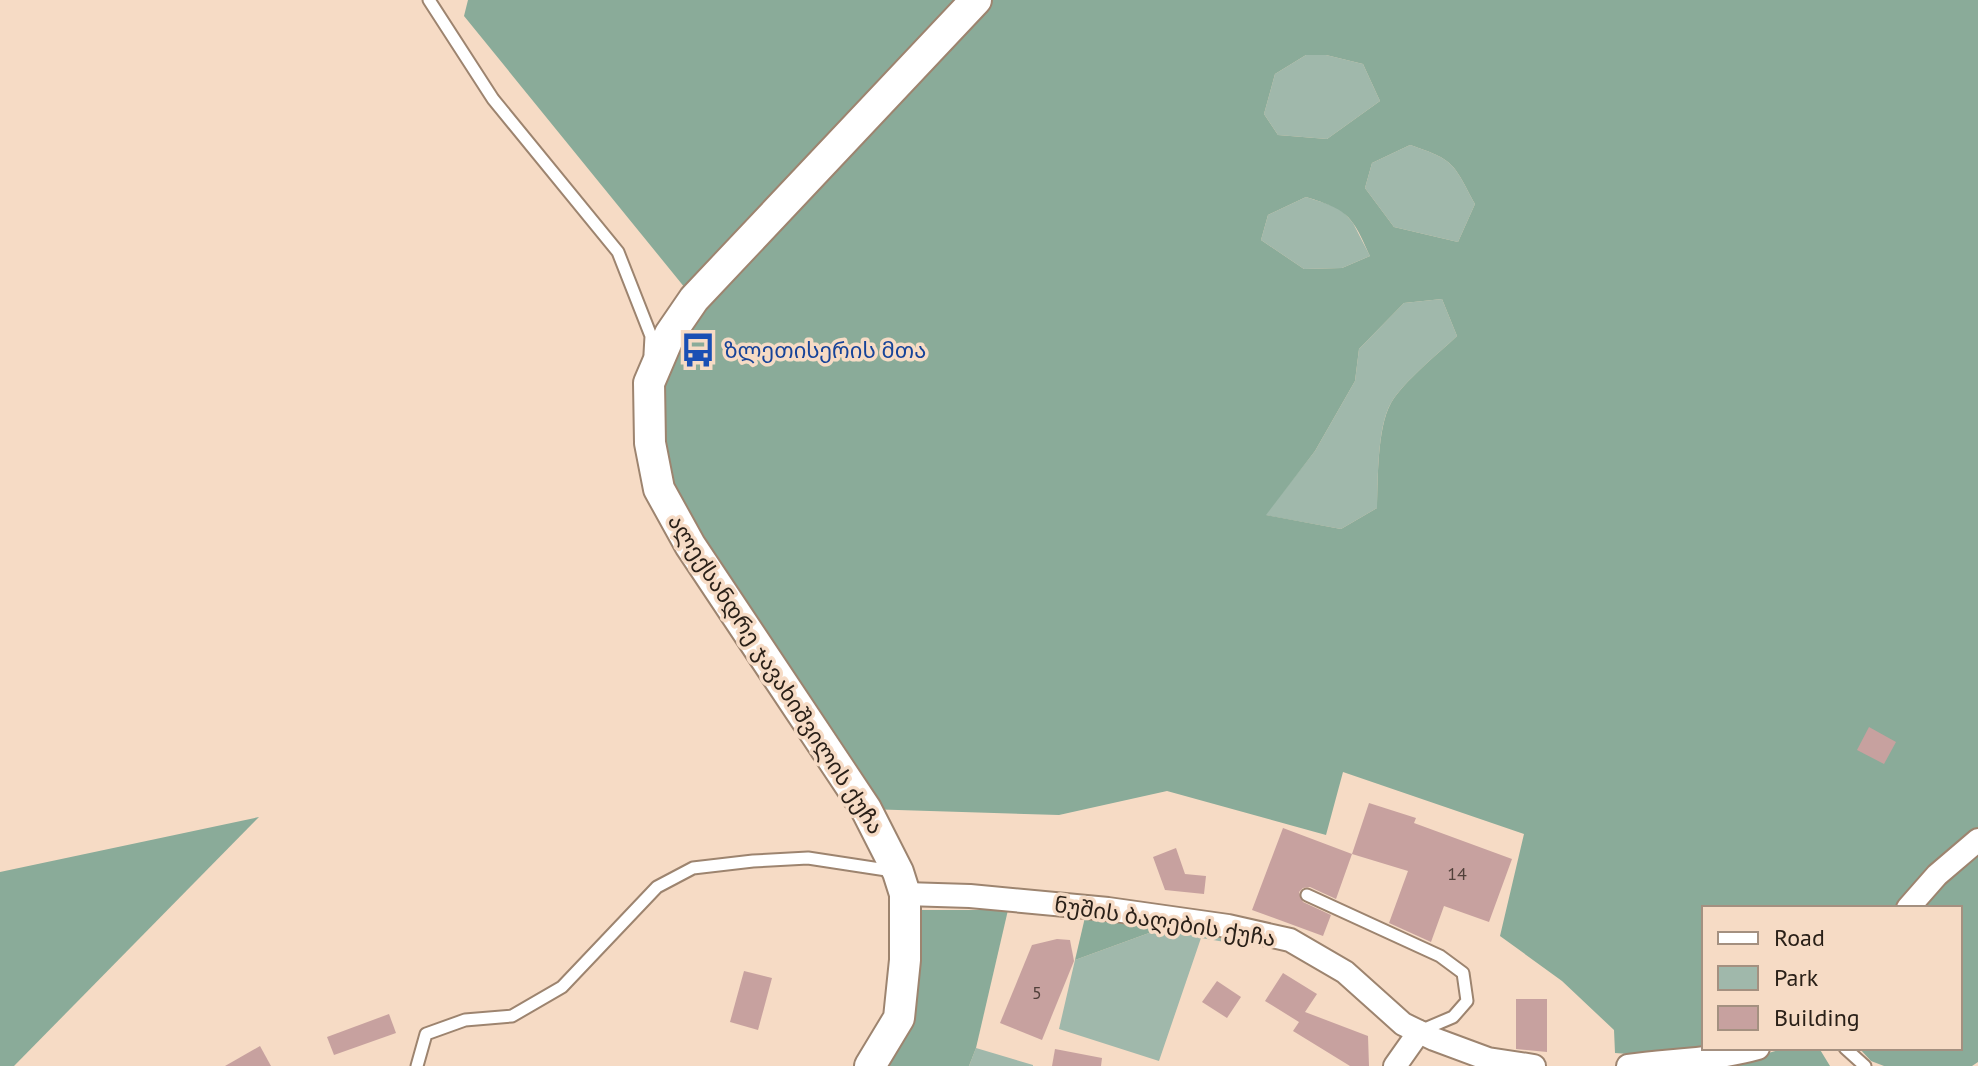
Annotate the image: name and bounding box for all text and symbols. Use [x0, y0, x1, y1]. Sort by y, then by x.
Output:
bus stop icon: ზლეთისერის მთა [679, 331, 717, 369]
place label: ზლეთისერის მთა [724, 336, 926, 364]
street label: ალექსანდრე ჯავახიშვილის ქუჩა [662, 509, 890, 839]
house number: 14 [1447, 862, 1467, 885]
street label: ნუშის ბაღების ქუჩა [1052, 890, 1278, 952]
legend [1702, 906, 1962, 1050]
text: Road [1774, 922, 1825, 953]
text: Park [1774, 962, 1819, 993]
house number: 5 [1032, 981, 1042, 1004]
text: Building [1774, 1002, 1860, 1033]

